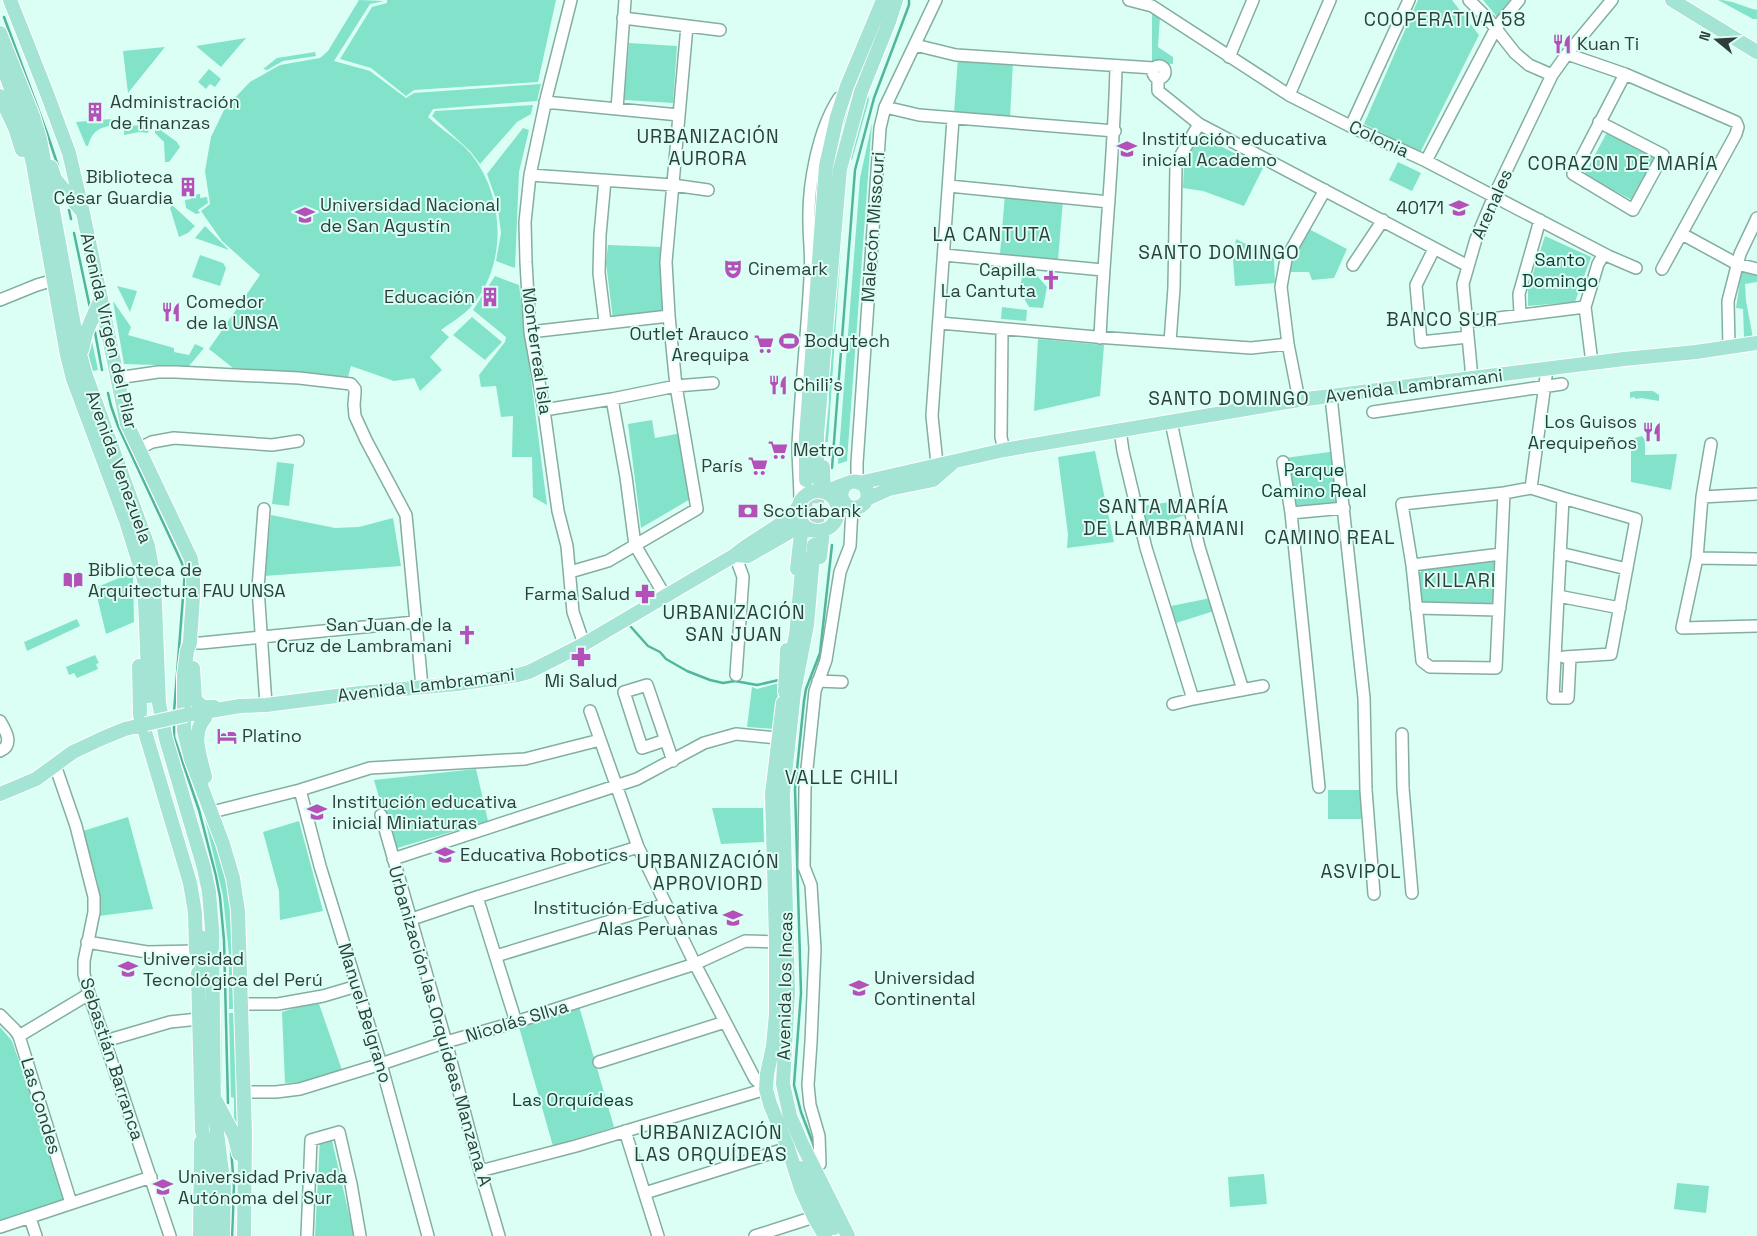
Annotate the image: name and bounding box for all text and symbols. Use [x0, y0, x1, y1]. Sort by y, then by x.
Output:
district label: COOPERATIVA 58 [1364, 7, 1526, 32]
north arrow [1692, 15, 1742, 65]
text: N [1695, 29, 1715, 43]
place label: Kuan Ti [1577, 32, 1639, 55]
restaurant icon: Kuan Ti [1551, 33, 1573, 55]
place label: Administración de finanzas [110, 90, 240, 134]
building icon: Administración de finanzas [84, 101, 106, 123]
street label: Colonia [1345, 115, 1413, 162]
district label: URBANIZACIÓN AURORA [636, 124, 780, 171]
place label: Institución educativa inicial Academo [1142, 127, 1327, 171]
school or university icon: Institución educativa inicial Academo [1116, 138, 1138, 160]
street label: Malecón Missouri [856, 151, 889, 303]
district label: CORAZON DE MARÍA [1528, 151, 1718, 176]
place label: Biblioteca César Guardia [54, 165, 173, 209]
street label: Arenales [1466, 165, 1517, 242]
building icon: Biblioteca César Guardia [177, 176, 199, 198]
place label: Universidad Nacional de San Agustín [320, 193, 500, 237]
place label: 40171 [1396, 196, 1444, 219]
school or university icon: 40171 [1448, 197, 1470, 219]
school or university icon: Universidad Nacional de San Agustín [294, 204, 316, 226]
district label: LA CANTUTA [932, 222, 1052, 247]
street label: Avenida Virgen del Pilar [76, 231, 143, 431]
district label: SANTO DOMINGO [1138, 240, 1300, 265]
park label: Santo Domingo [1522, 248, 1598, 292]
place label: Cinemark [748, 257, 828, 280]
theatre icon: Cinemark [722, 258, 744, 280]
place label: Capilla La Cantuta [941, 258, 1036, 302]
church icon: Capilla La Cantuta [1040, 269, 1062, 291]
place label: Educación [384, 285, 475, 308]
building icon: Educación [479, 286, 501, 308]
street label: Monterreal Isla [517, 286, 558, 416]
place label: Comedor de la UNSA [186, 290, 279, 334]
restaurant icon: Comedor de la UNSA [160, 301, 182, 323]
district label: BANCO SUR [1386, 307, 1498, 332]
place label: Outlet Arauco Arequipa [629, 322, 749, 366]
place label: Bodytech [804, 329, 890, 352]
sports icon: Bodytech [778, 330, 800, 352]
supermarket icon: Outlet Arauco Arequipa [753, 333, 775, 355]
street label: Avenida Lambramani [1324, 363, 1504, 408]
place label: Chili's [793, 373, 843, 396]
restaurant icon: Chili's [767, 374, 789, 396]
district label: SANTO DOMINGO [1148, 386, 1310, 411]
street label: Avenida Venezuela [81, 387, 158, 546]
place label: Los Guisos Arequipeños [1528, 410, 1637, 454]
restaurant icon: Los Guisos Arequipeños [1641, 421, 1663, 443]
place label: Metro [793, 438, 845, 461]
supermarket icon: Metro [767, 439, 789, 461]
place label: París [701, 454, 743, 477]
supermarket icon: París [747, 455, 769, 477]
park label: Parque Camino Real [1261, 458, 1367, 502]
district label: SANTA MARÍA DE LAMBRAMANI [1083, 494, 1245, 541]
place label: Scotiabank [763, 499, 862, 522]
bank icon: Scotiabank [737, 500, 759, 522]
district label: CAMINO REAL [1264, 525, 1396, 550]
place label: Biblioteca de Arquitectura FAU UNSA [88, 558, 286, 602]
district label: KILLARI [1424, 568, 1496, 593]
library icon: Biblioteca de Arquitectura FAU UNSA [62, 569, 84, 591]
place label: Farma Salud [524, 582, 630, 605]
pharmacy icon: Farma Salud [634, 583, 656, 605]
district label: URBANIZACIÓN SAN JUAN [662, 600, 806, 647]
place label: San Juan de la Cruz de Lambramani [276, 613, 452, 657]
church icon: San Juan de la Cruz de Lambramani [456, 624, 478, 646]
pharmacy icon: Mi Salud [570, 646, 592, 668]
street label: Avenida Lambramani [336, 662, 516, 707]
place label: Mi Salud [545, 669, 618, 692]
place label: Platino [242, 724, 302, 747]
hotel icon: Platino [216, 725, 238, 747]
district label: VALLE CHILI [785, 765, 899, 790]
place label: Institución educativa inicial Miniaturas [332, 790, 517, 834]
school or university icon: Institución educativa inicial Miniaturas [306, 801, 328, 823]
place label: Educativa Robotics [460, 843, 628, 866]
school or university icon: Educativa Robotics [434, 844, 456, 866]
district label: URBANIZACIÓN APROVIORD [636, 849, 780, 896]
district label: ASVIPOL [1320, 859, 1402, 884]
street label: Urbanización las Orquídeas Manzana A [384, 863, 497, 1189]
place label: Institución Educativa Alas Peruanas [534, 896, 718, 940]
school or university icon: Institución Educativa Alas Peruanas [722, 907, 744, 929]
street label: Avenida los Incas [772, 911, 797, 1060]
street label: Manuel Belgrano [333, 940, 398, 1086]
place label: Universidad Tecnológica del Perú [143, 947, 323, 991]
school or university icon: Universidad Tecnológica del Perú [117, 958, 139, 980]
place label: Universidad Continental [874, 966, 976, 1010]
street label: Sebastián Barranca [75, 975, 150, 1143]
school or university icon: Universidad Continental [848, 977, 870, 999]
street label: Nicolás SIlva [462, 994, 571, 1047]
street label: Las Condes [16, 1055, 67, 1157]
park label: Las Orquídeas [512, 1088, 634, 1111]
district label: URBANIZACIÓN LAS ORQUÍDEAS [634, 1120, 788, 1167]
place label: Universidad Privada Autónoma del Sur [178, 1165, 347, 1209]
school or university icon: Universidad Privada Autónoma del Sur [152, 1176, 174, 1198]

